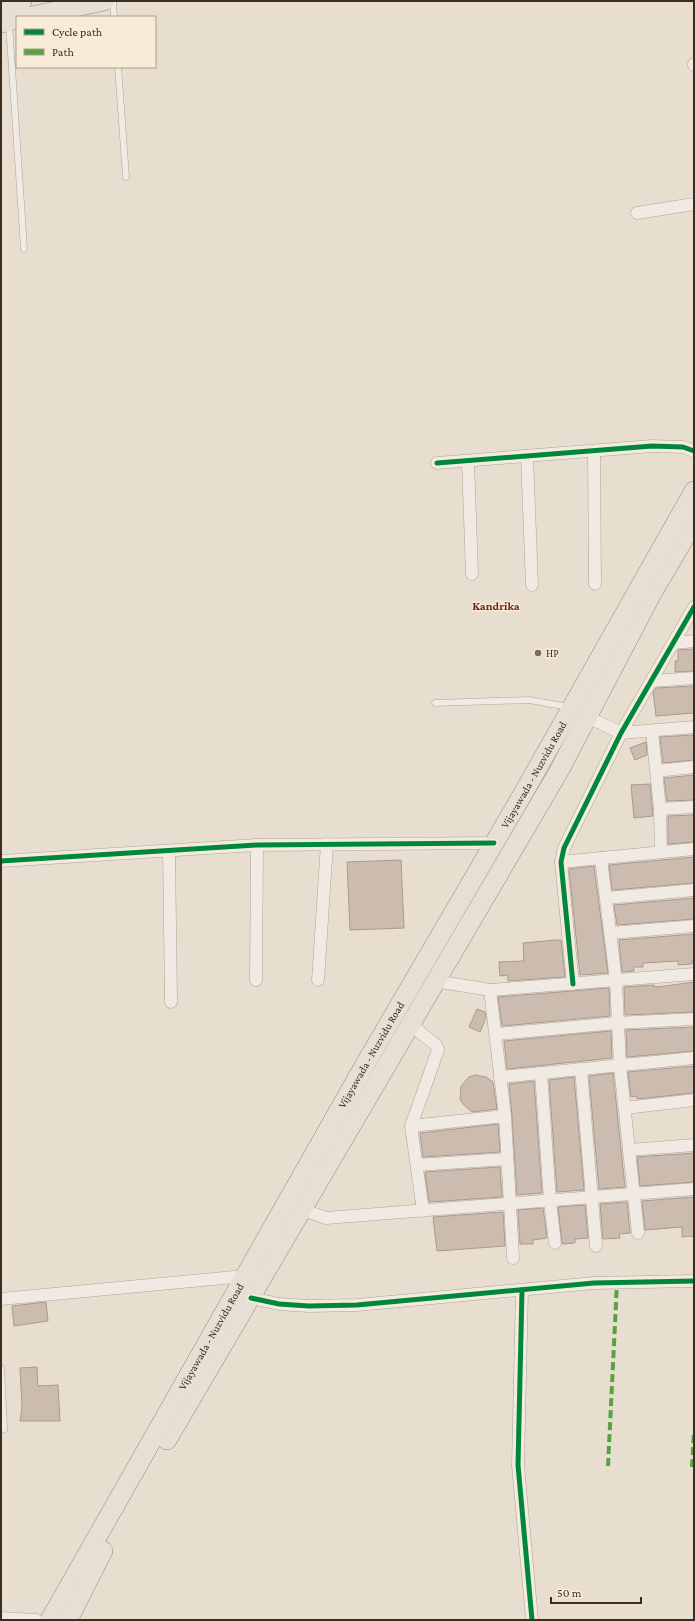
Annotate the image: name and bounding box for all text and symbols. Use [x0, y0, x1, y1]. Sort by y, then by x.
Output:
legend [16, 16, 156, 68]
text: Cycle path [52, 25, 103, 39]
text: Path [52, 45, 74, 59]
district label: Kandrika [472, 599, 520, 613]
place label: HP [546, 647, 559, 659]
marker: HP [533, 648, 543, 658]
street label: Vijayawada - Nuzvidu Road [498, 719, 569, 830]
street label: Vijayawada - Nuzvidu Road [336, 999, 406, 1110]
street label: Vijayawada - Nuzvidu Road [176, 1281, 246, 1392]
scale bar [551, 1579, 641, 1605]
text: 50 m [557, 1586, 582, 1600]

